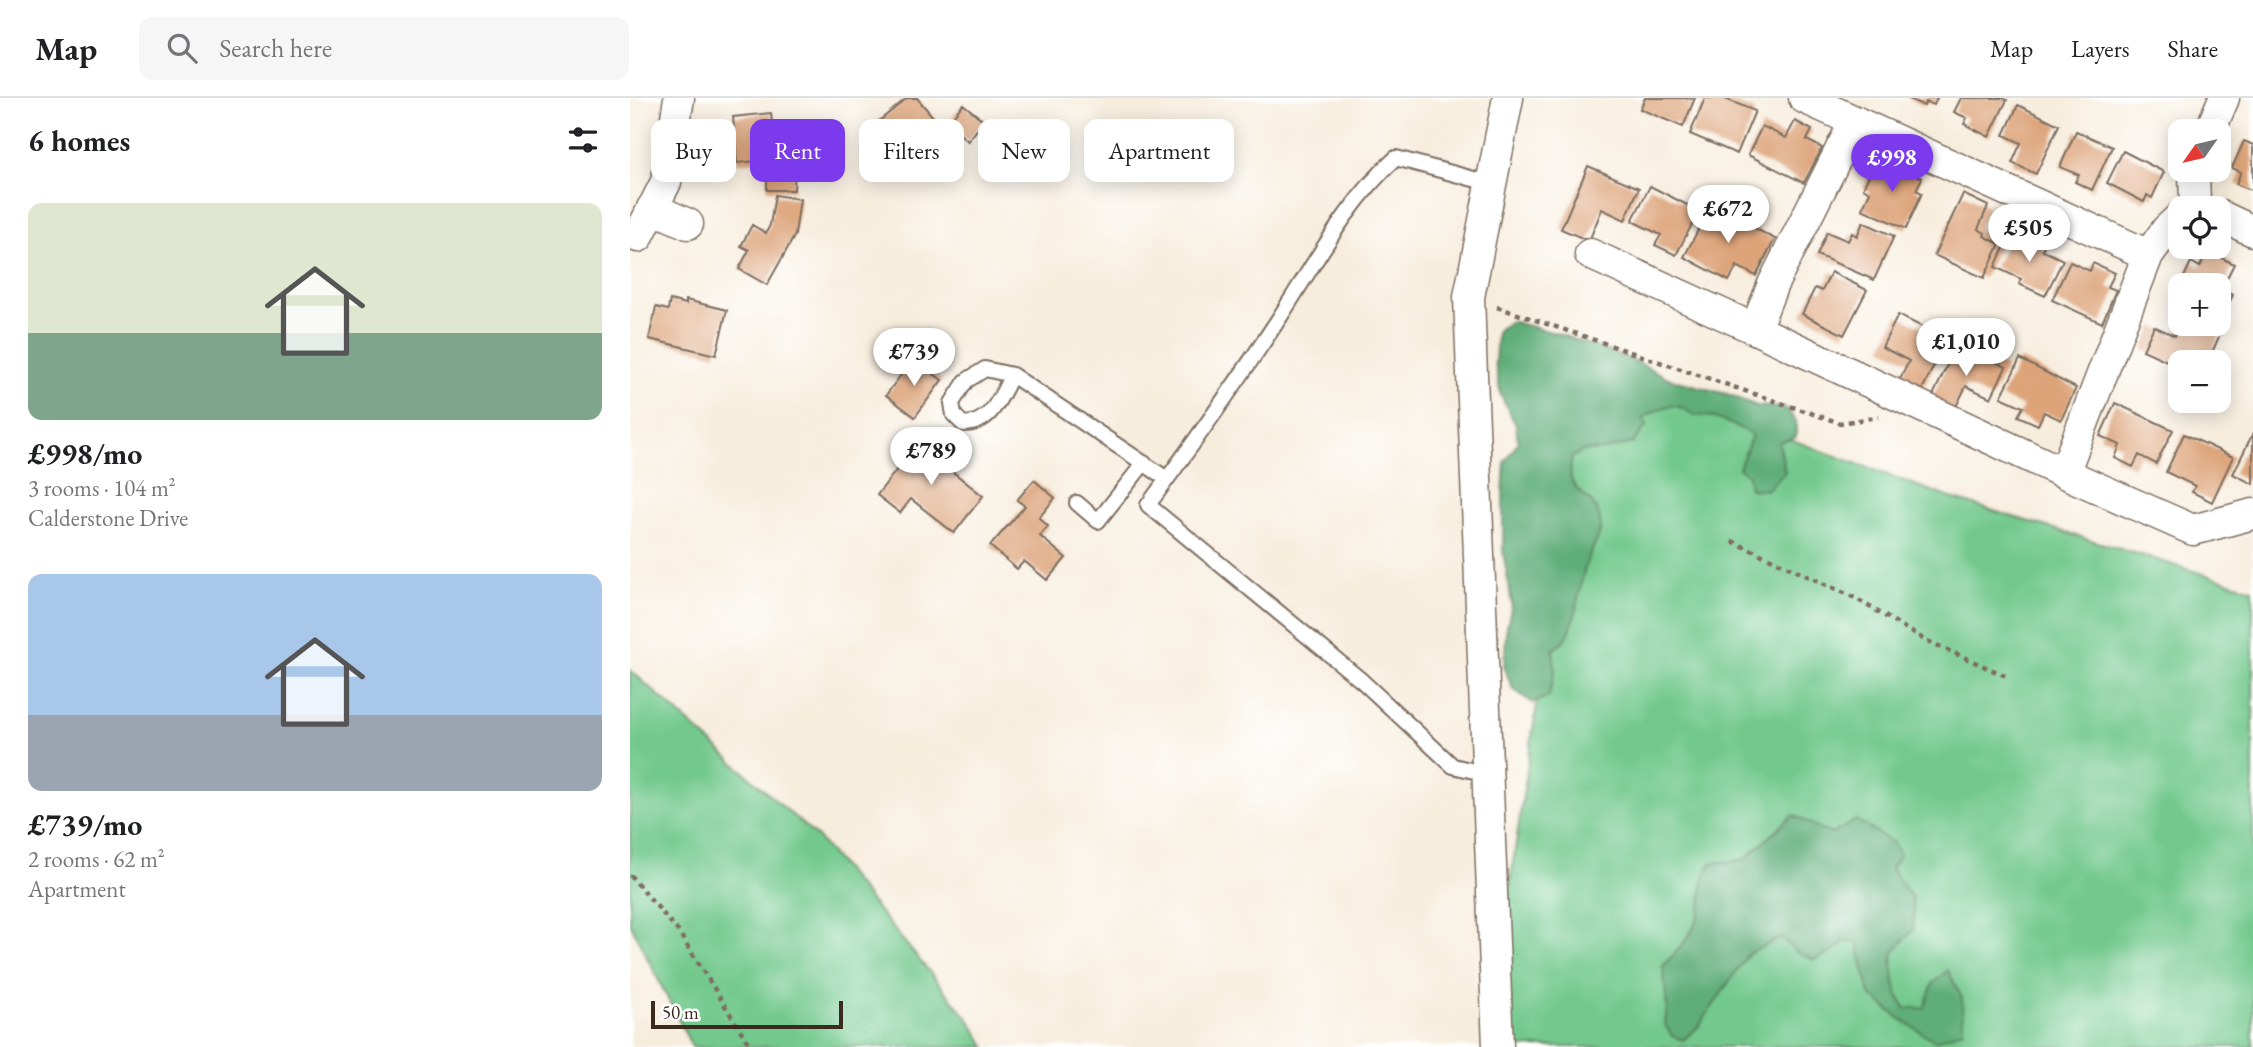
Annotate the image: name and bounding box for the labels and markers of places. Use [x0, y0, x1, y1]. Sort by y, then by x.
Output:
pin: £998 [1851, 134, 1933, 194]
pin: £672 [1687, 186, 1769, 245]
pin: £505 [1988, 204, 2070, 264]
pin: £1,010 [1909, 318, 2023, 378]
pin: £739 [873, 328, 955, 388]
pin: £789 [890, 428, 972, 487]

